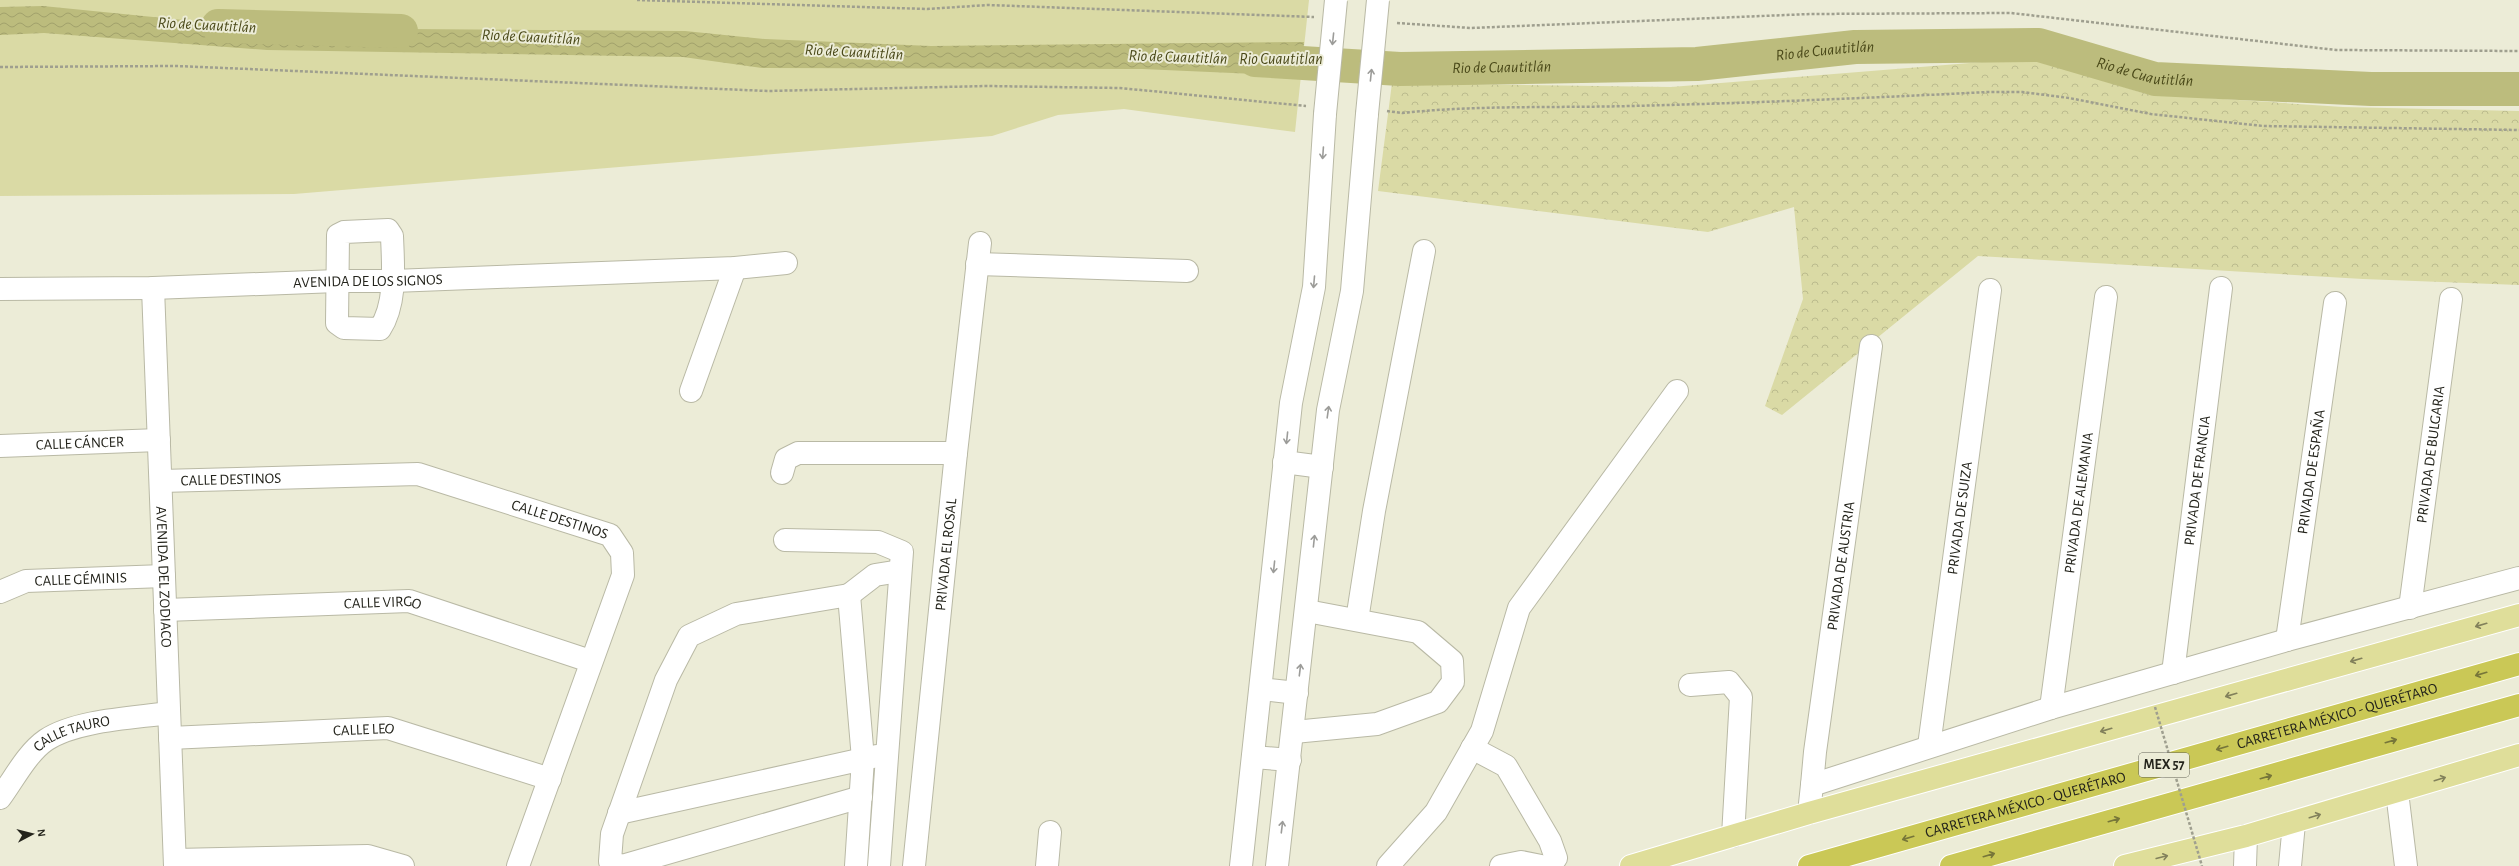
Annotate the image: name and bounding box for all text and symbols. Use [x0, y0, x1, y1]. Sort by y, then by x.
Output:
water label: Rio de Cuautitlán [157, 14, 257, 36]
water label: Rio de Cuautitlán [481, 26, 581, 48]
one-way arrow [1329, 32, 1336, 45]
water label: Rio de Cuautitlán [1775, 39, 1874, 63]
water label: Rio de Cuautitlán [804, 41, 904, 63]
water label: Rio de Cuautitlán [1128, 47, 1228, 67]
water label: Rio Cuautitlan [1239, 51, 1323, 67]
water label: Rio de Cuautitlán [2095, 54, 2194, 89]
water label: Rio de Cuautitlán [1452, 58, 1551, 76]
one-way arrow [1367, 69, 1374, 82]
one-way arrow [1319, 146, 1326, 159]
street label: AVENIDA DE LOS SIGNOS [293, 272, 443, 290]
one-way arrow [1311, 275, 1318, 288]
street label: PRIVADA DE BULGARIA [2414, 384, 2447, 524]
one-way arrow [1324, 406, 1332, 419]
street label: PRIVADA DE ESPAÑA [2295, 408, 2327, 535]
street label: PRIVADA DE FRANCIA [2181, 414, 2213, 546]
one-way arrow [1283, 431, 1291, 444]
street label: PRIVADA DE ALEMANIA [2062, 431, 2095, 574]
street label: CALLE CÁNCER [35, 433, 124, 452]
street label: PRIVADA DE SUIZA [1945, 460, 1975, 575]
street label: CALLE DESTINOS [181, 470, 281, 488]
street label: CALLE DESTINOS [510, 497, 610, 541]
street label: PRIVADA EL ROSAL [932, 497, 959, 612]
street label: PRIVADA DE AUSTRIA [1824, 500, 1857, 631]
street label: AVENIDA DEL ZODIACO [154, 506, 174, 648]
one-way arrow [1310, 535, 1318, 548]
one-way arrow [1270, 560, 1277, 573]
street label: CALLE GÉMINIS [34, 569, 127, 588]
street label: CALLE VIRGO [344, 593, 424, 612]
one-way arrow [2475, 622, 2488, 630]
one-way arrow [2350, 657, 2363, 665]
one-way arrow [1296, 664, 1304, 677]
one-way arrow [2475, 671, 2488, 678]
street label: CARRETERA MÉXICO - QUERÉTARO [2235, 680, 2439, 751]
one-way arrow [2225, 692, 2238, 700]
street label: CALLE TAURO [30, 713, 111, 754]
street label: CALLE LEO [333, 720, 396, 738]
one-way arrow [2100, 727, 2113, 734]
one-way arrow [2384, 737, 2397, 744]
one-way arrow [2216, 745, 2229, 752]
road number: MEX 57 [2139, 753, 2189, 777]
street label: CARRETERA MÉXICO - QUERÉTARO [1923, 769, 2127, 840]
one-way arrow [2259, 773, 2272, 780]
one-way arrow [2433, 775, 2446, 782]
one-way arrow [2308, 812, 2321, 819]
north arrow [12, 814, 52, 854]
one-way arrow [2107, 816, 2120, 823]
one-way arrow [1278, 821, 1286, 834]
text: N [36, 828, 47, 837]
one-way arrow [1902, 835, 1915, 842]
one-way arrow [1982, 851, 1995, 858]
one-way arrow [2156, 852, 2169, 860]

